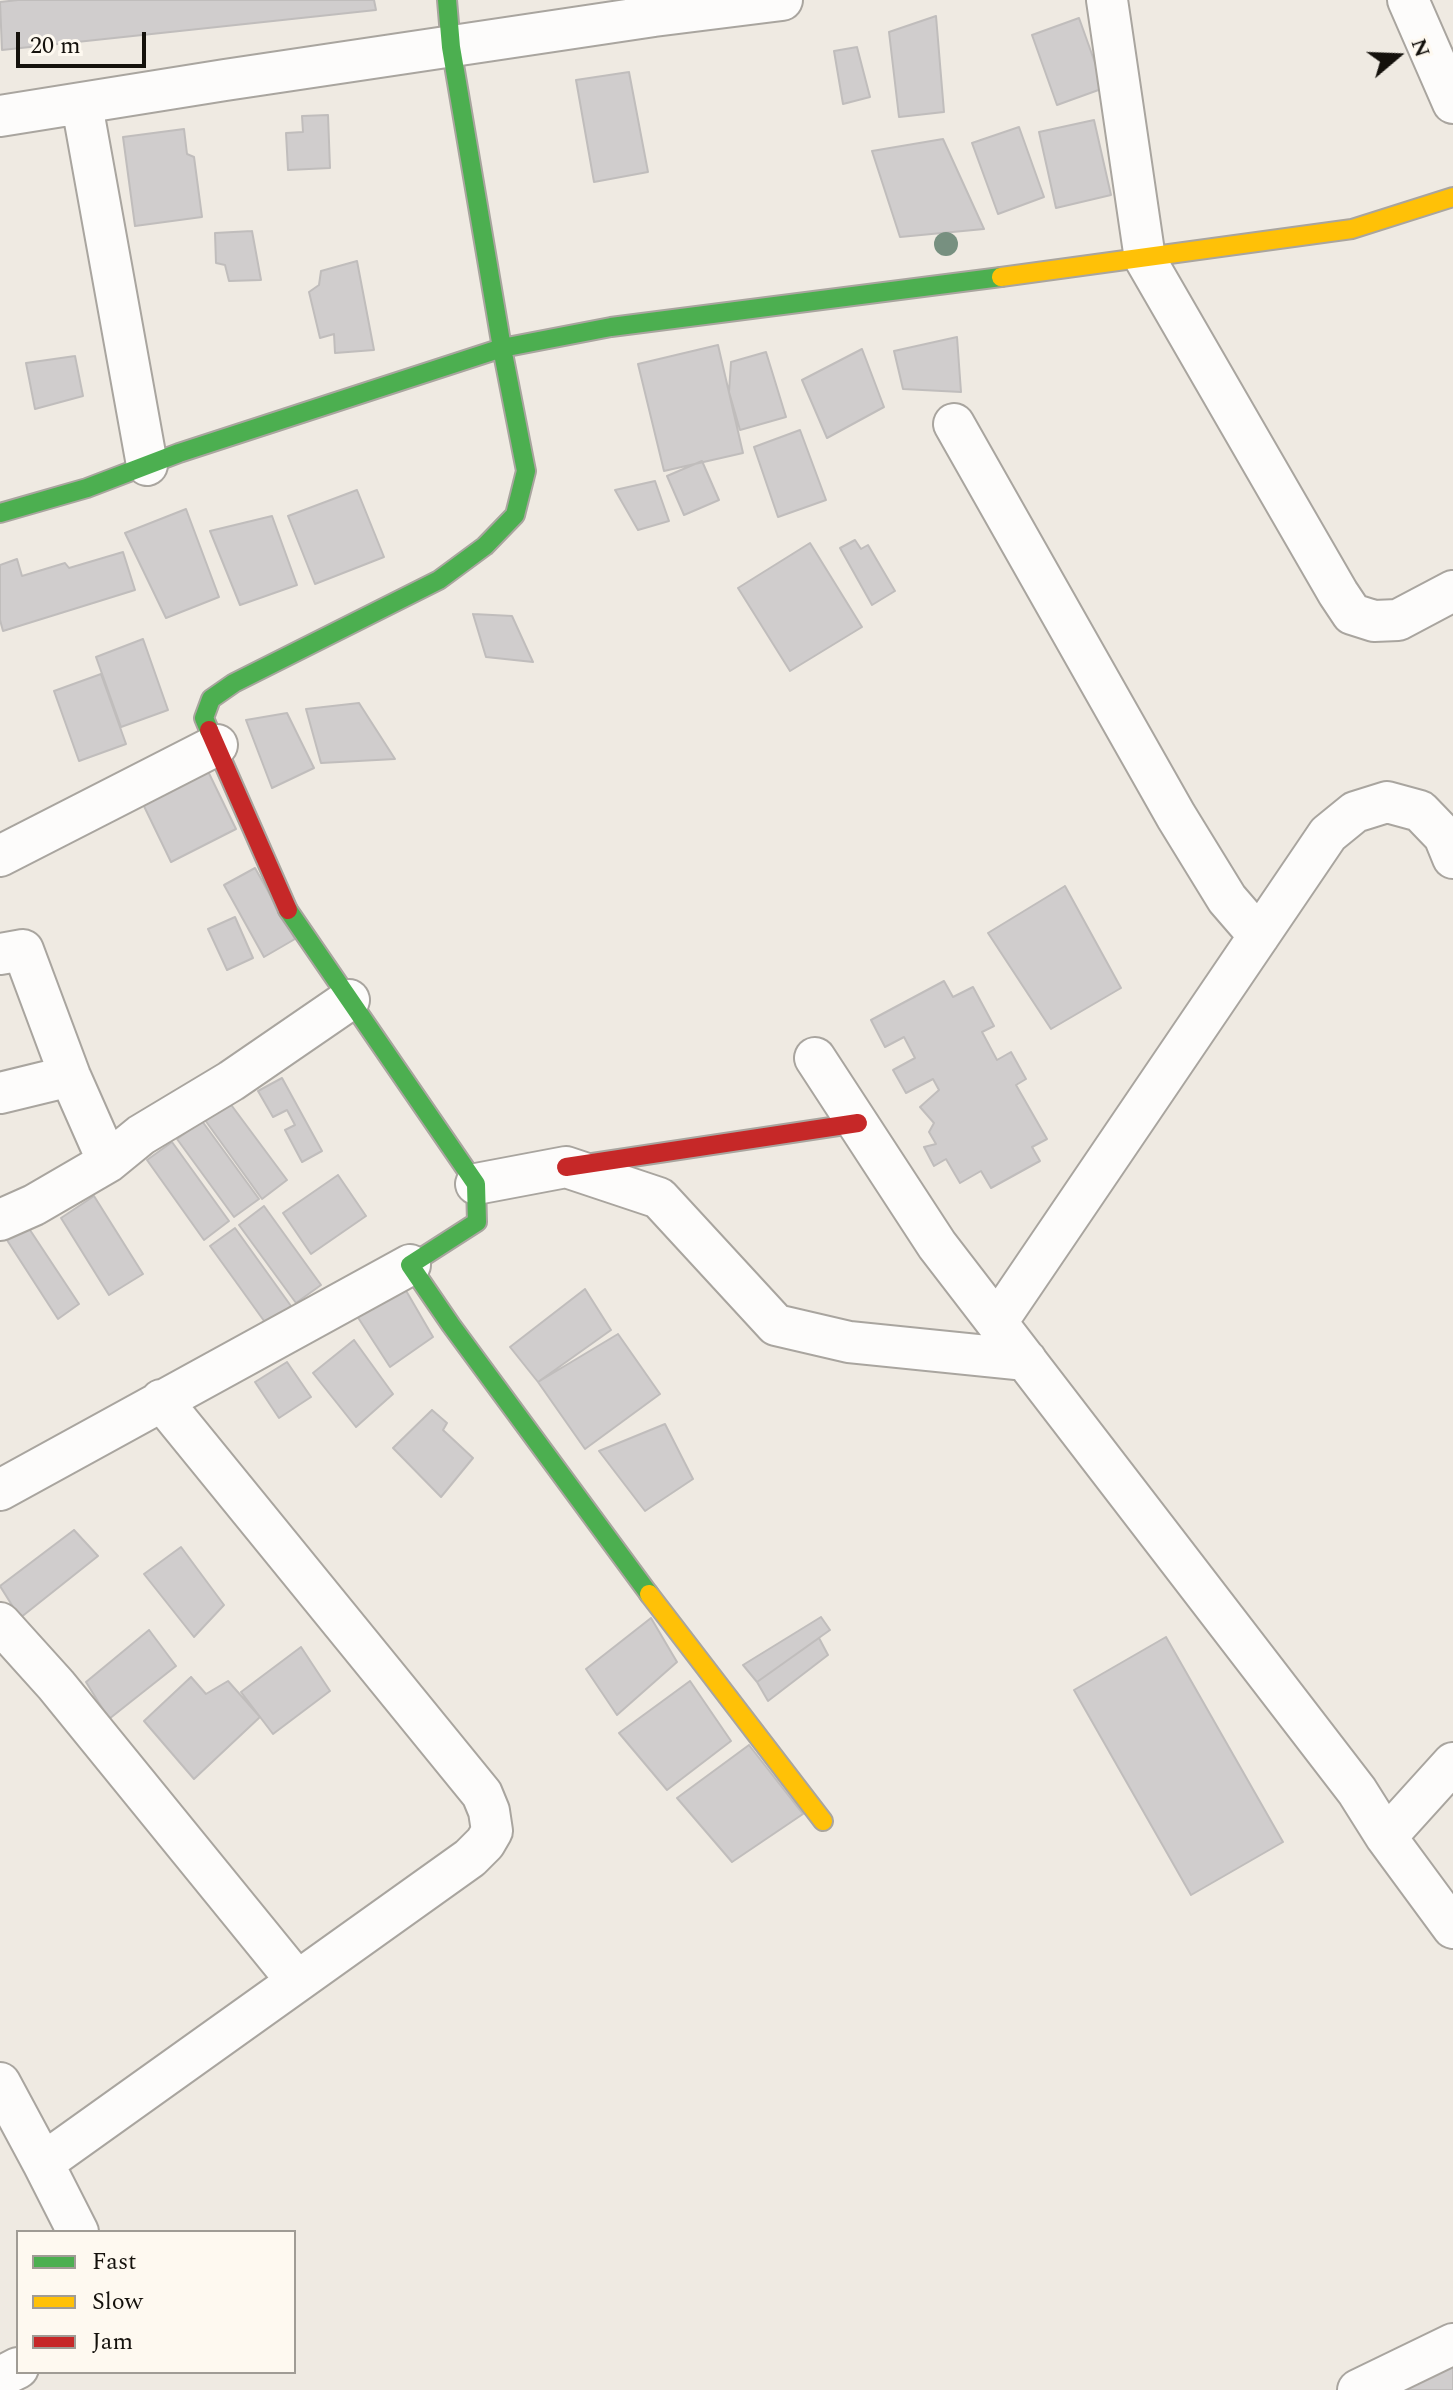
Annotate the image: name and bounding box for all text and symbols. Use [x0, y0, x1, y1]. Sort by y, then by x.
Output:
scale bar [20, 16, 150, 66]
north arrow [1357, 16, 1437, 96]
text: 20 m [30, 28, 81, 64]
text: N [1402, 34, 1439, 62]
legend [16, 2230, 296, 2374]
text: Fast [92, 2244, 137, 2280]
text: Slow [92, 2284, 143, 2320]
text: Jam [92, 2324, 133, 2360]

